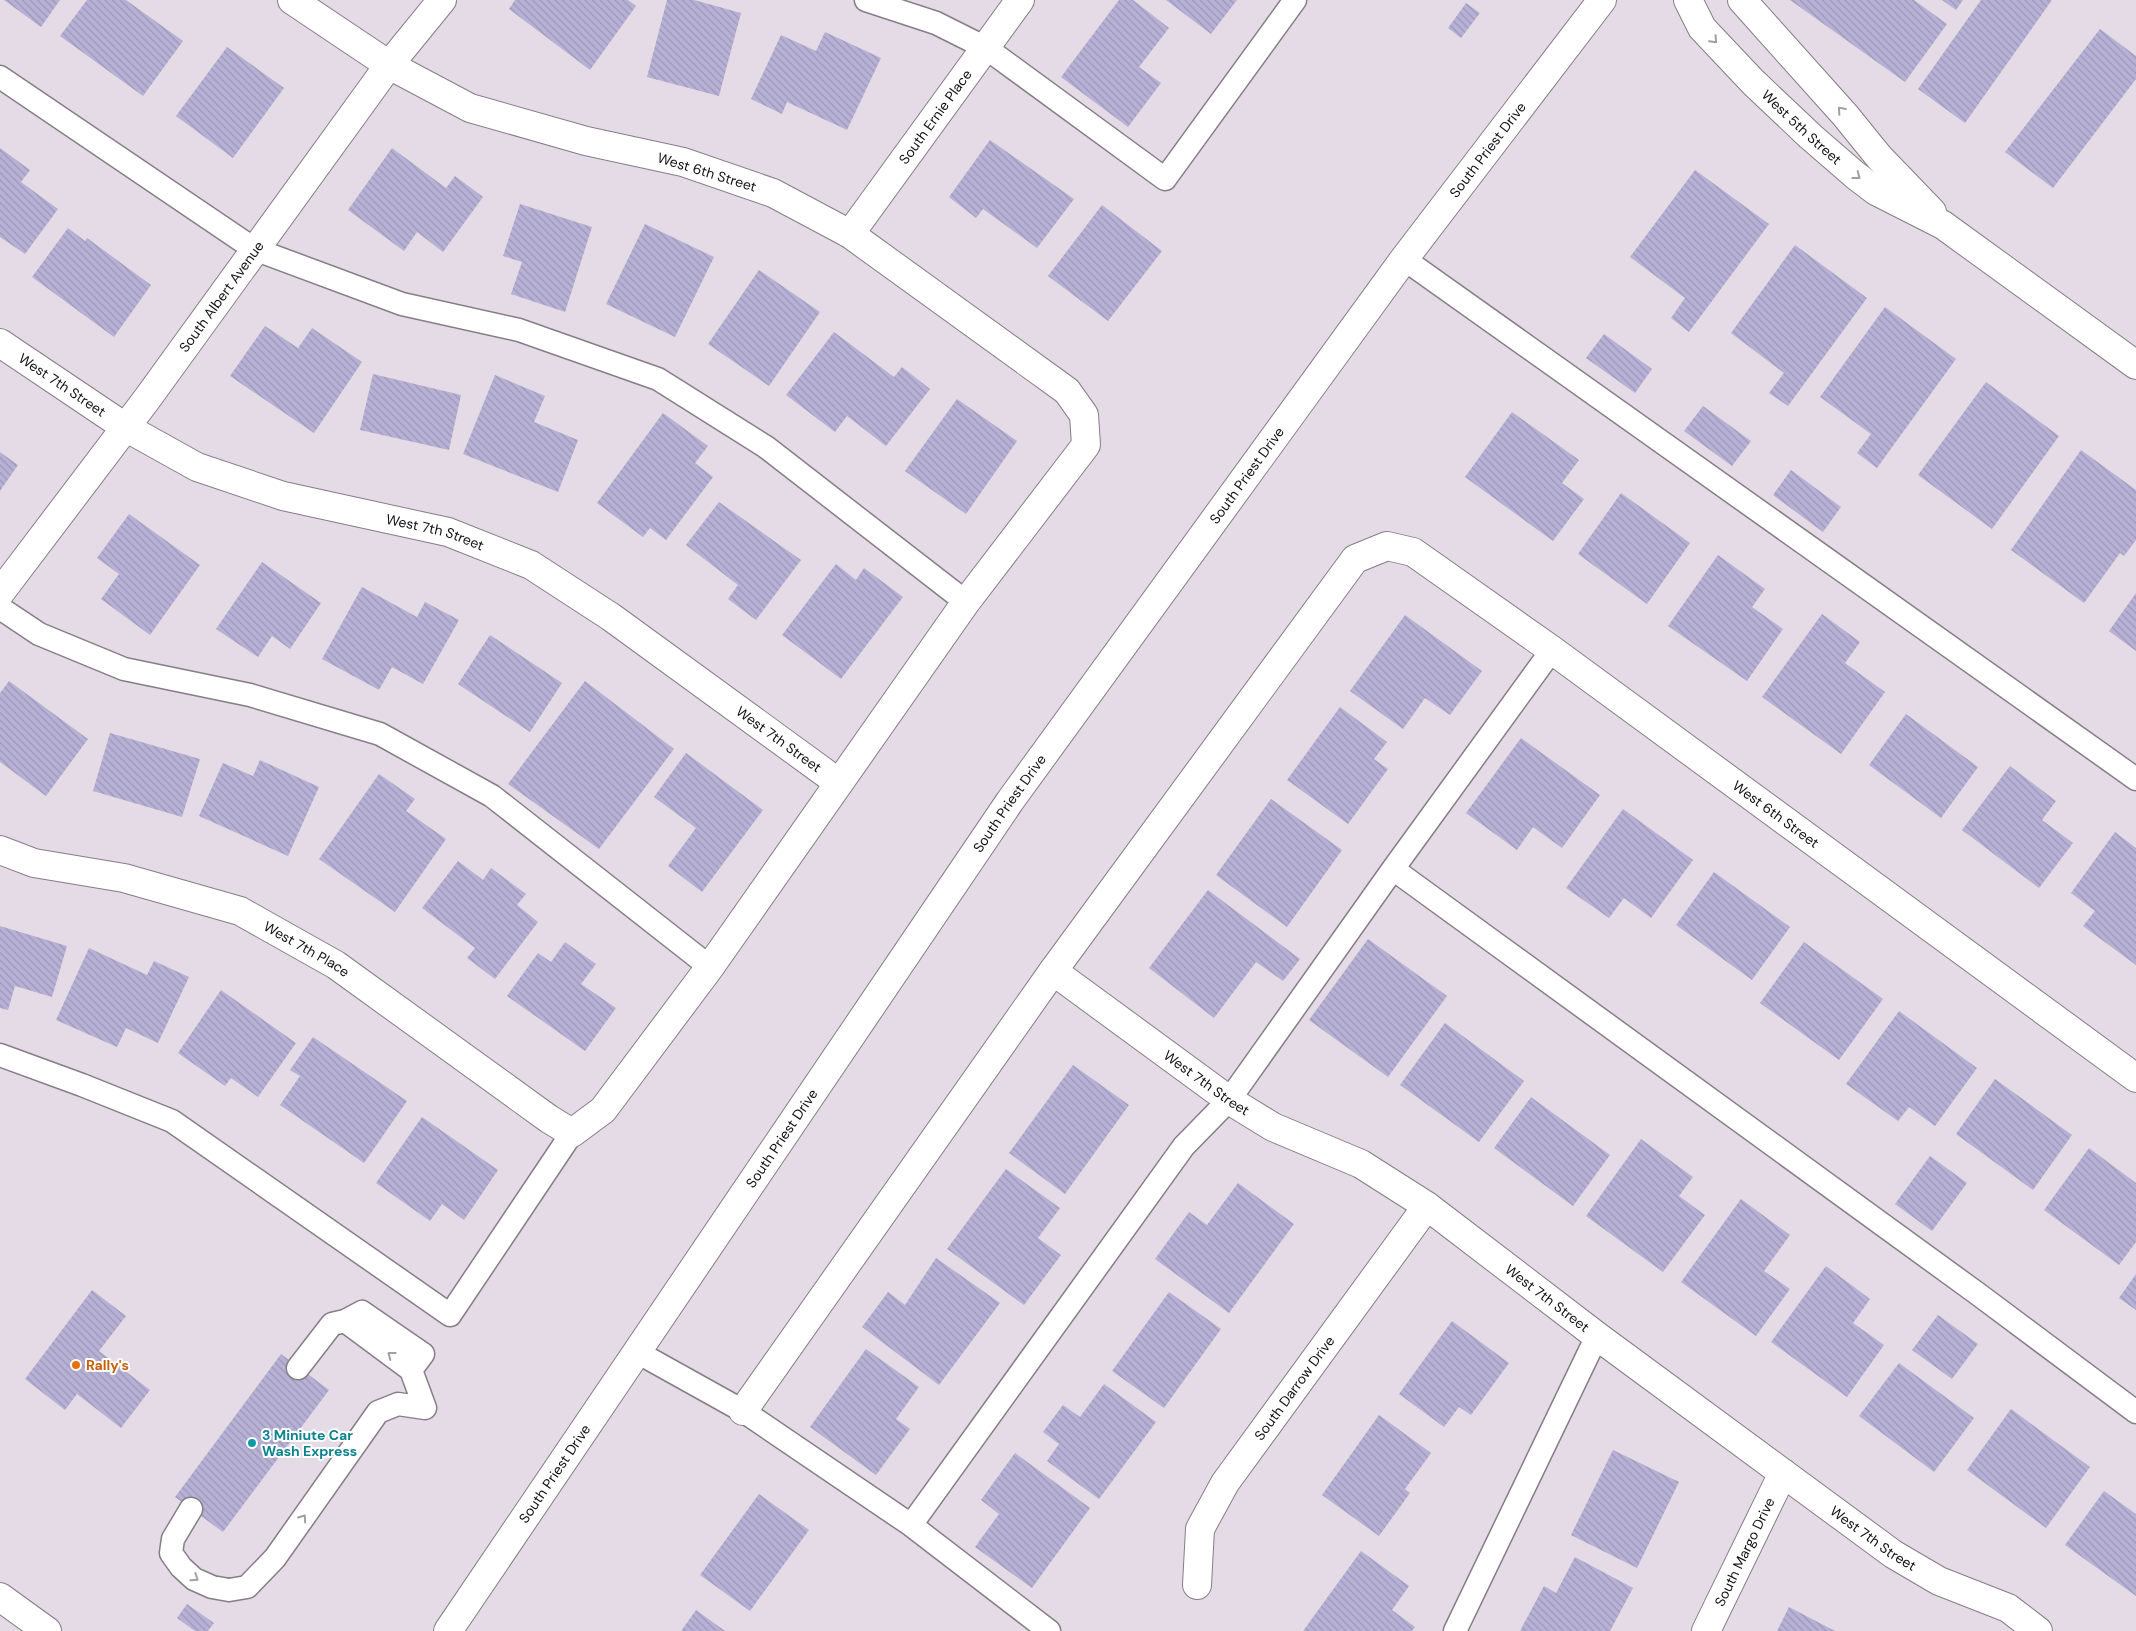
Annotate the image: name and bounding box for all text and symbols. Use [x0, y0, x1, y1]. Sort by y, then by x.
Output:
one-way arrow [1708, 35, 1717, 44]
street label: South Ernie Place [895, 66, 976, 168]
street label: West 5th Street [1758, 86, 1845, 168]
street label: South Priest Drive [1445, 98, 1530, 201]
one-way arrow [1838, 107, 1847, 116]
street label: West 6th Street [655, 148, 759, 196]
one-way arrow [1852, 171, 1861, 180]
street label: South Albert Avenue [175, 237, 268, 356]
street label: West 7th Street [15, 349, 109, 421]
street label: South Priest Drive [1205, 423, 1288, 527]
street label: West 7th Street [384, 510, 487, 554]
street label: West 7th Street [733, 702, 825, 776]
street label: South Priest Drive [969, 751, 1050, 856]
street label: West 6th Street [1729, 777, 1823, 852]
street label: West 7th Place [260, 917, 353, 981]
street label: West 7th Street [1160, 1046, 1253, 1119]
street label: South Priest Drive [742, 1085, 821, 1191]
street label: West 7th Street [1502, 1260, 1593, 1336]
street label: South Darrow Drive [1250, 1332, 1338, 1444]
one-way arrow [387, 1352, 397, 1361]
place label: Rally's [86, 1356, 129, 1374]
marker: Rally's [70, 1359, 82, 1371]
street label: South Priest Drive [515, 1421, 594, 1527]
place label: 3 Miniute Car Wash Express [262, 1426, 357, 1460]
marker: 3 Miniute Car Wash Express [246, 1437, 258, 1449]
street label: South Margo Drive [1710, 1494, 1779, 1609]
street label: West 7th Street [1827, 1502, 1920, 1575]
one-way arrow [297, 1514, 306, 1524]
one-way arrow [190, 1571, 199, 1581]

